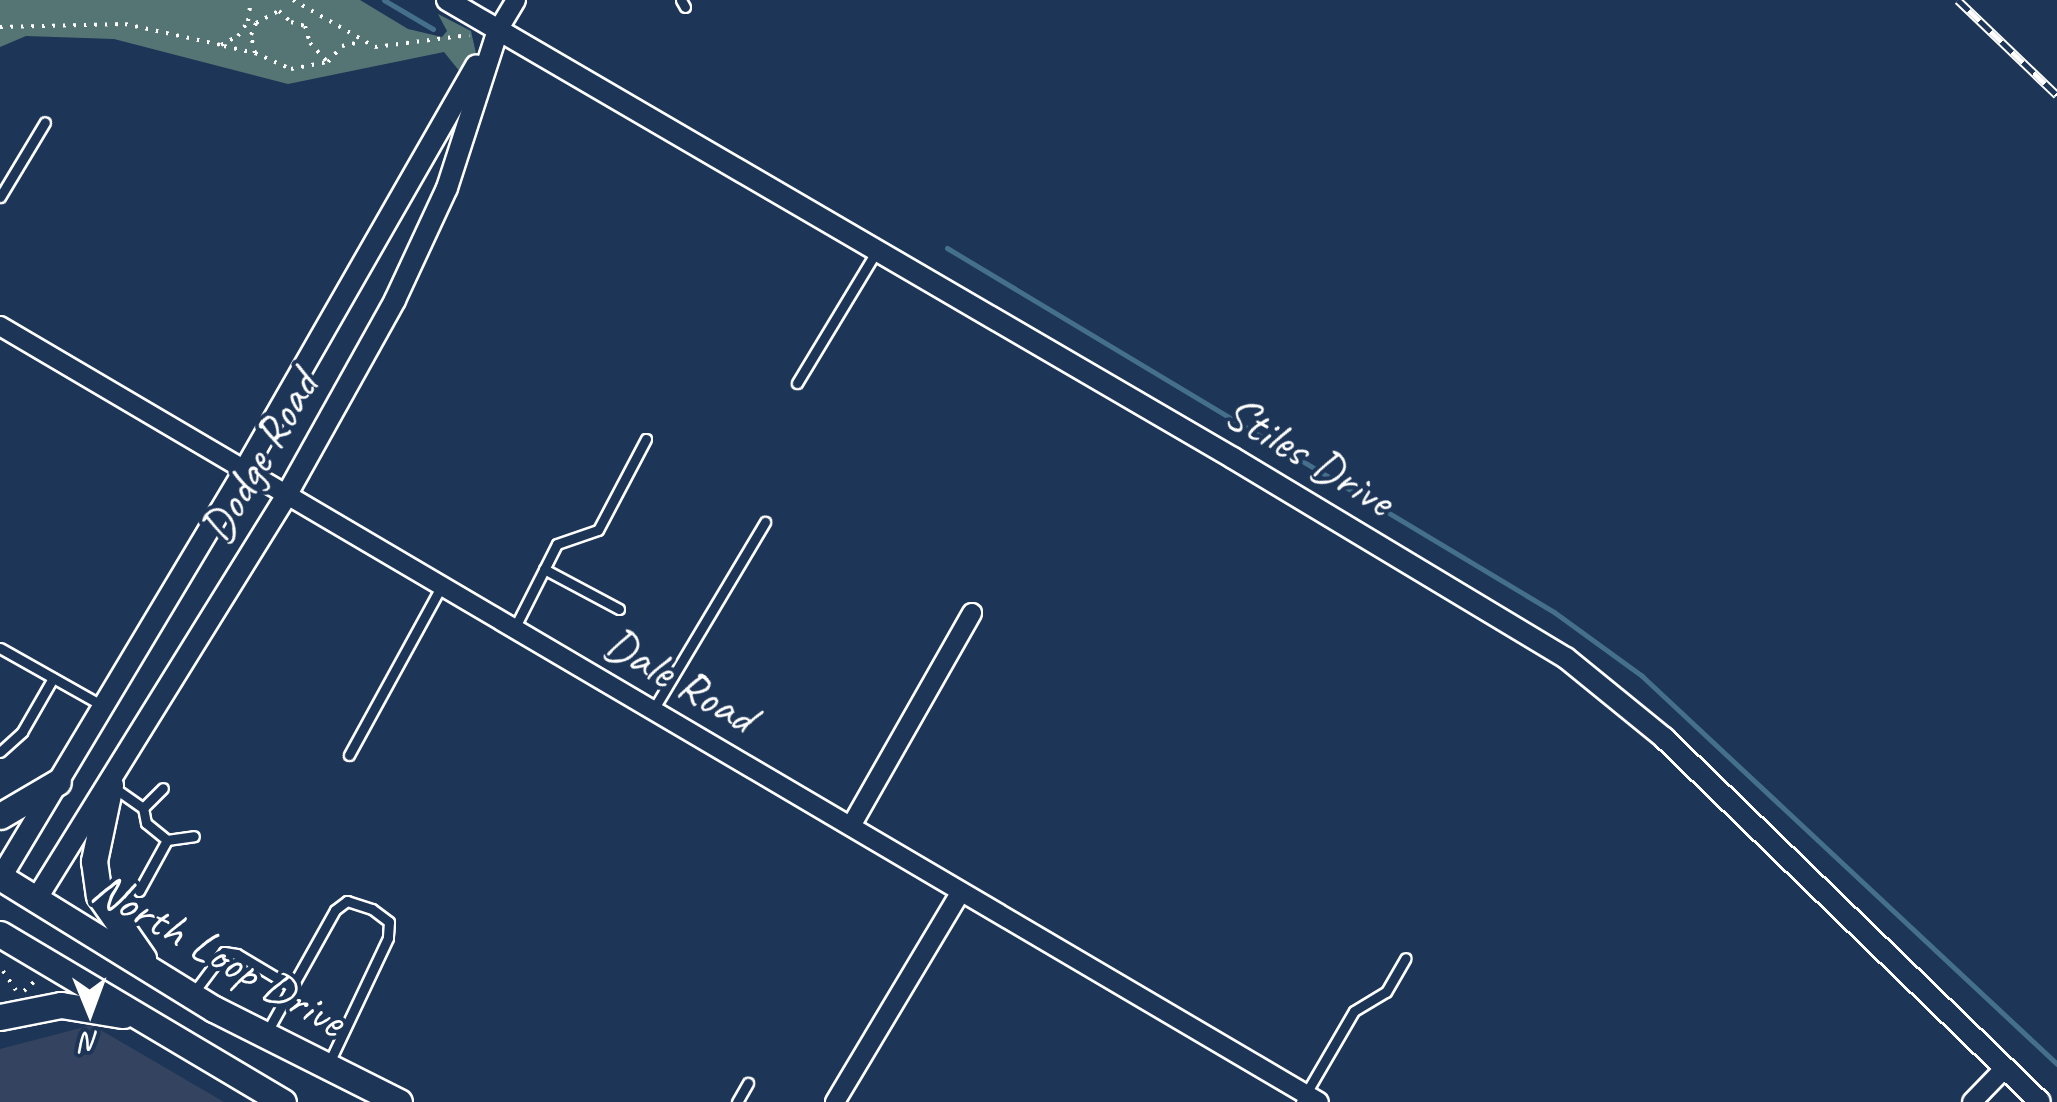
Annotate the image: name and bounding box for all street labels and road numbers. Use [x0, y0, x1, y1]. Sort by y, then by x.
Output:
street label: Dodge Road [187, 361, 331, 553]
street label: Stiles Drive [1214, 383, 1404, 529]
street label: Dale Road [594, 614, 766, 746]
street label: North Loop Drive [82, 858, 356, 1050]

